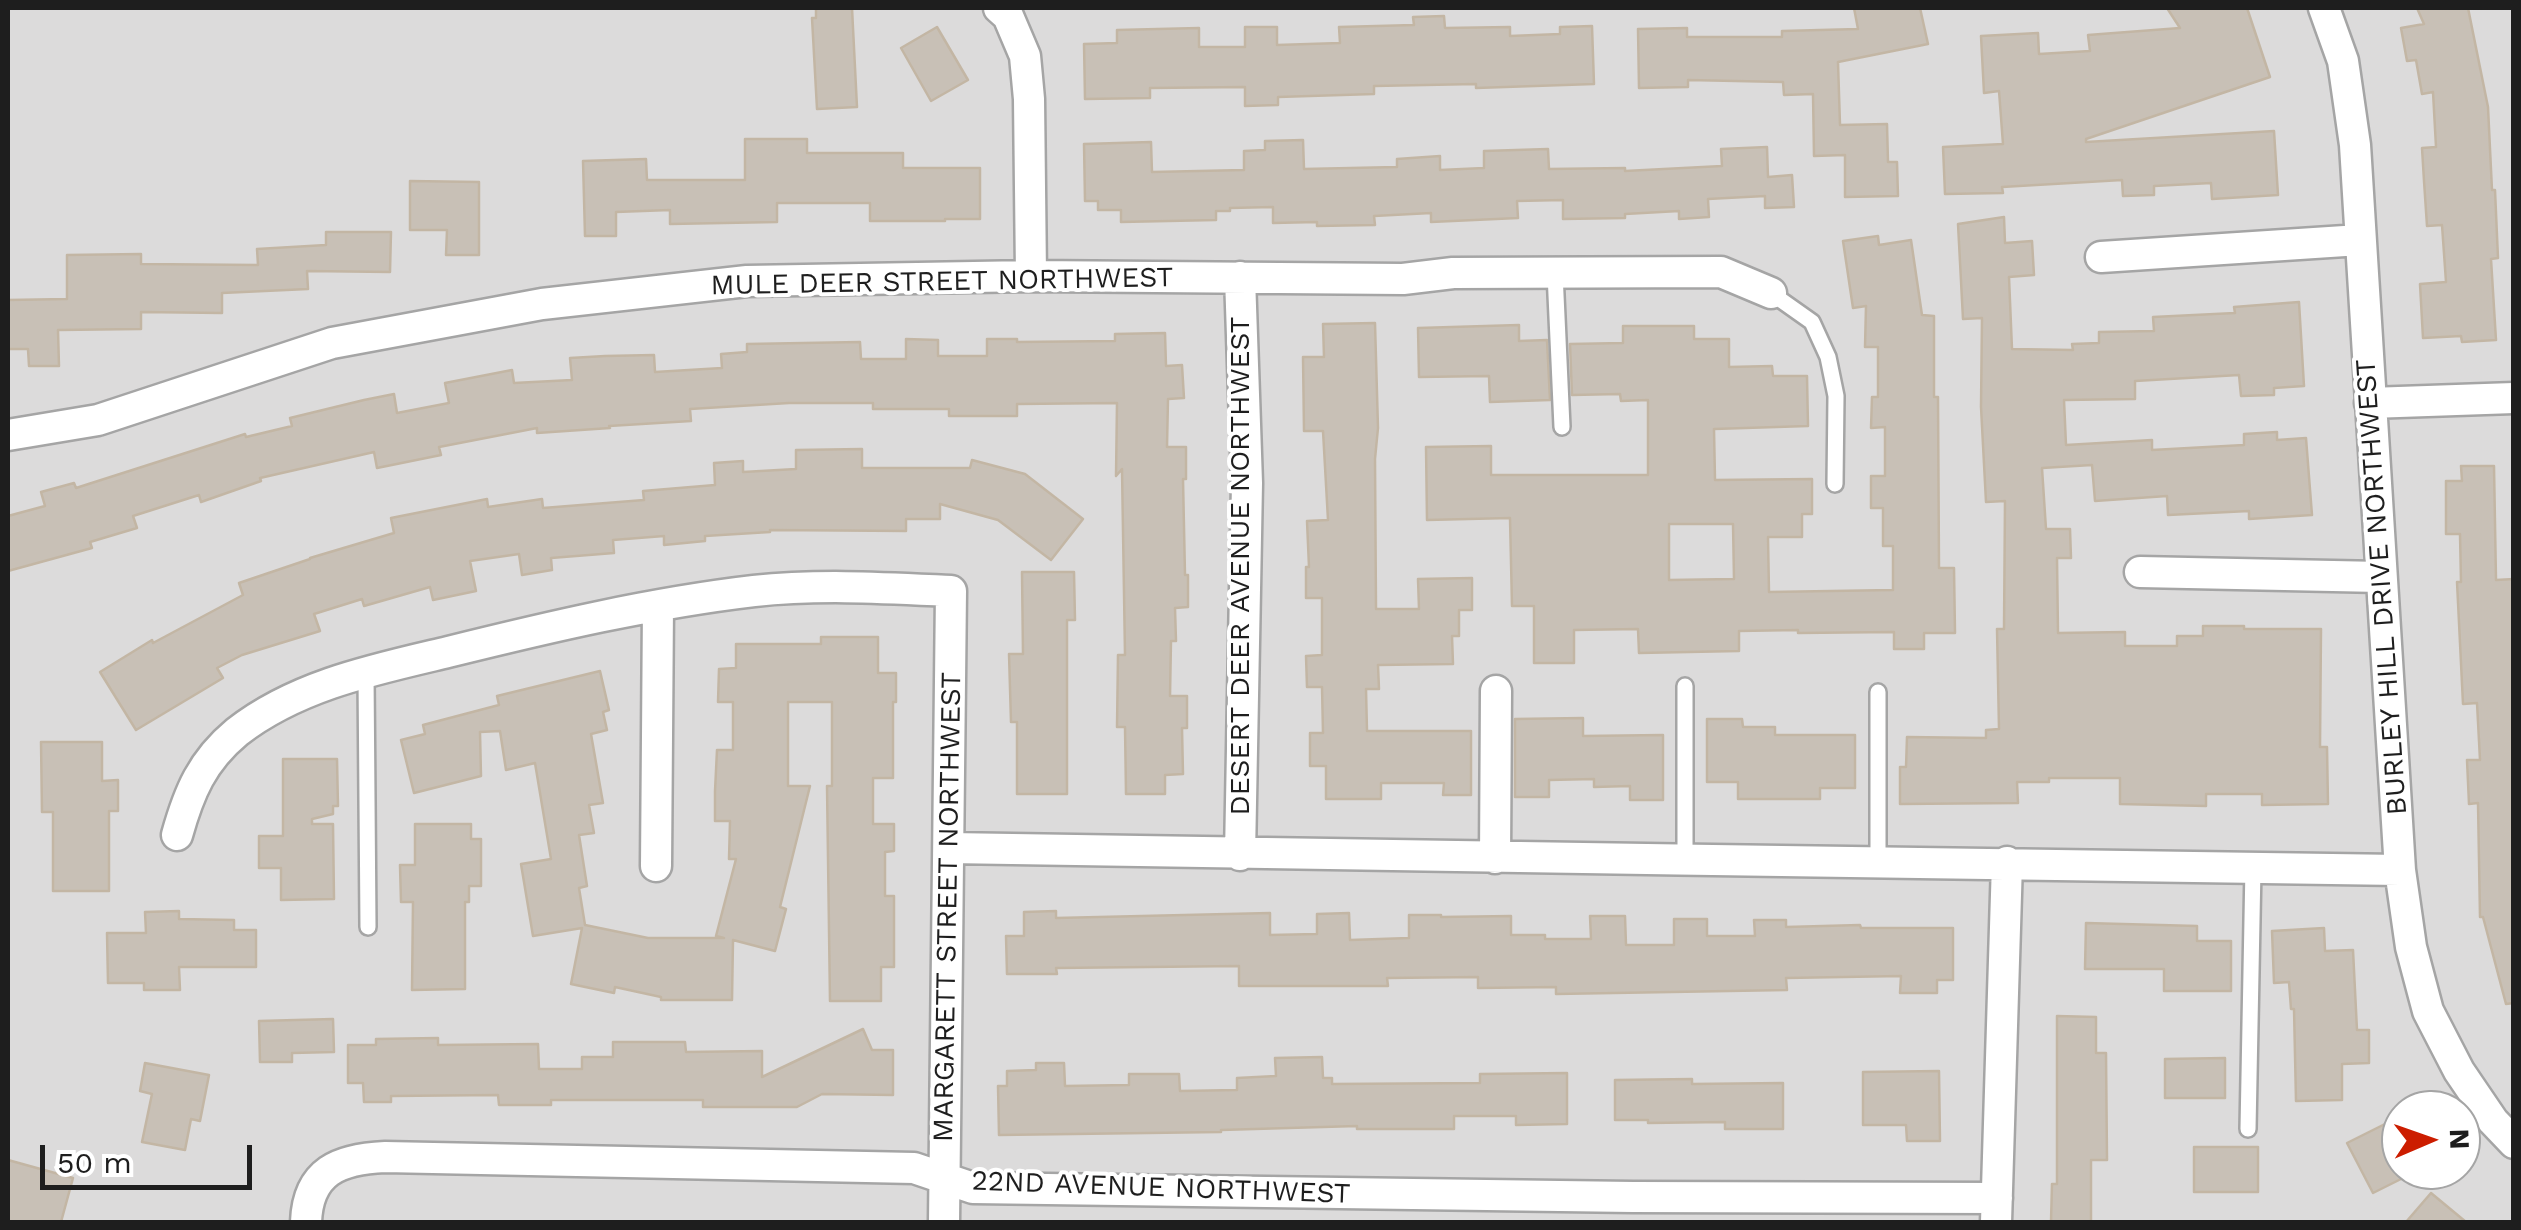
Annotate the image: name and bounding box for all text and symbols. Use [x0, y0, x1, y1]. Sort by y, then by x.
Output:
street label: MULE DEER STREET NORTHWEST [710, 261, 1174, 303]
street label: DESERT DEER AVENUE NORTHWEST [1224, 317, 1258, 815]
street label: BURLEY HILL DRIVE NORTHWEST [2349, 358, 2415, 816]
street label: MARGARETT STREET NORTHWEST [927, 672, 969, 1142]
north arrow [2381, 1090, 2481, 1190]
scale bar [45, 1125, 258, 1187]
text: N [2443, 1128, 2476, 1150]
text: 50 m [57, 1145, 132, 1180]
street label: 22ND AVENUE NORTHWEST [971, 1165, 1351, 1211]

